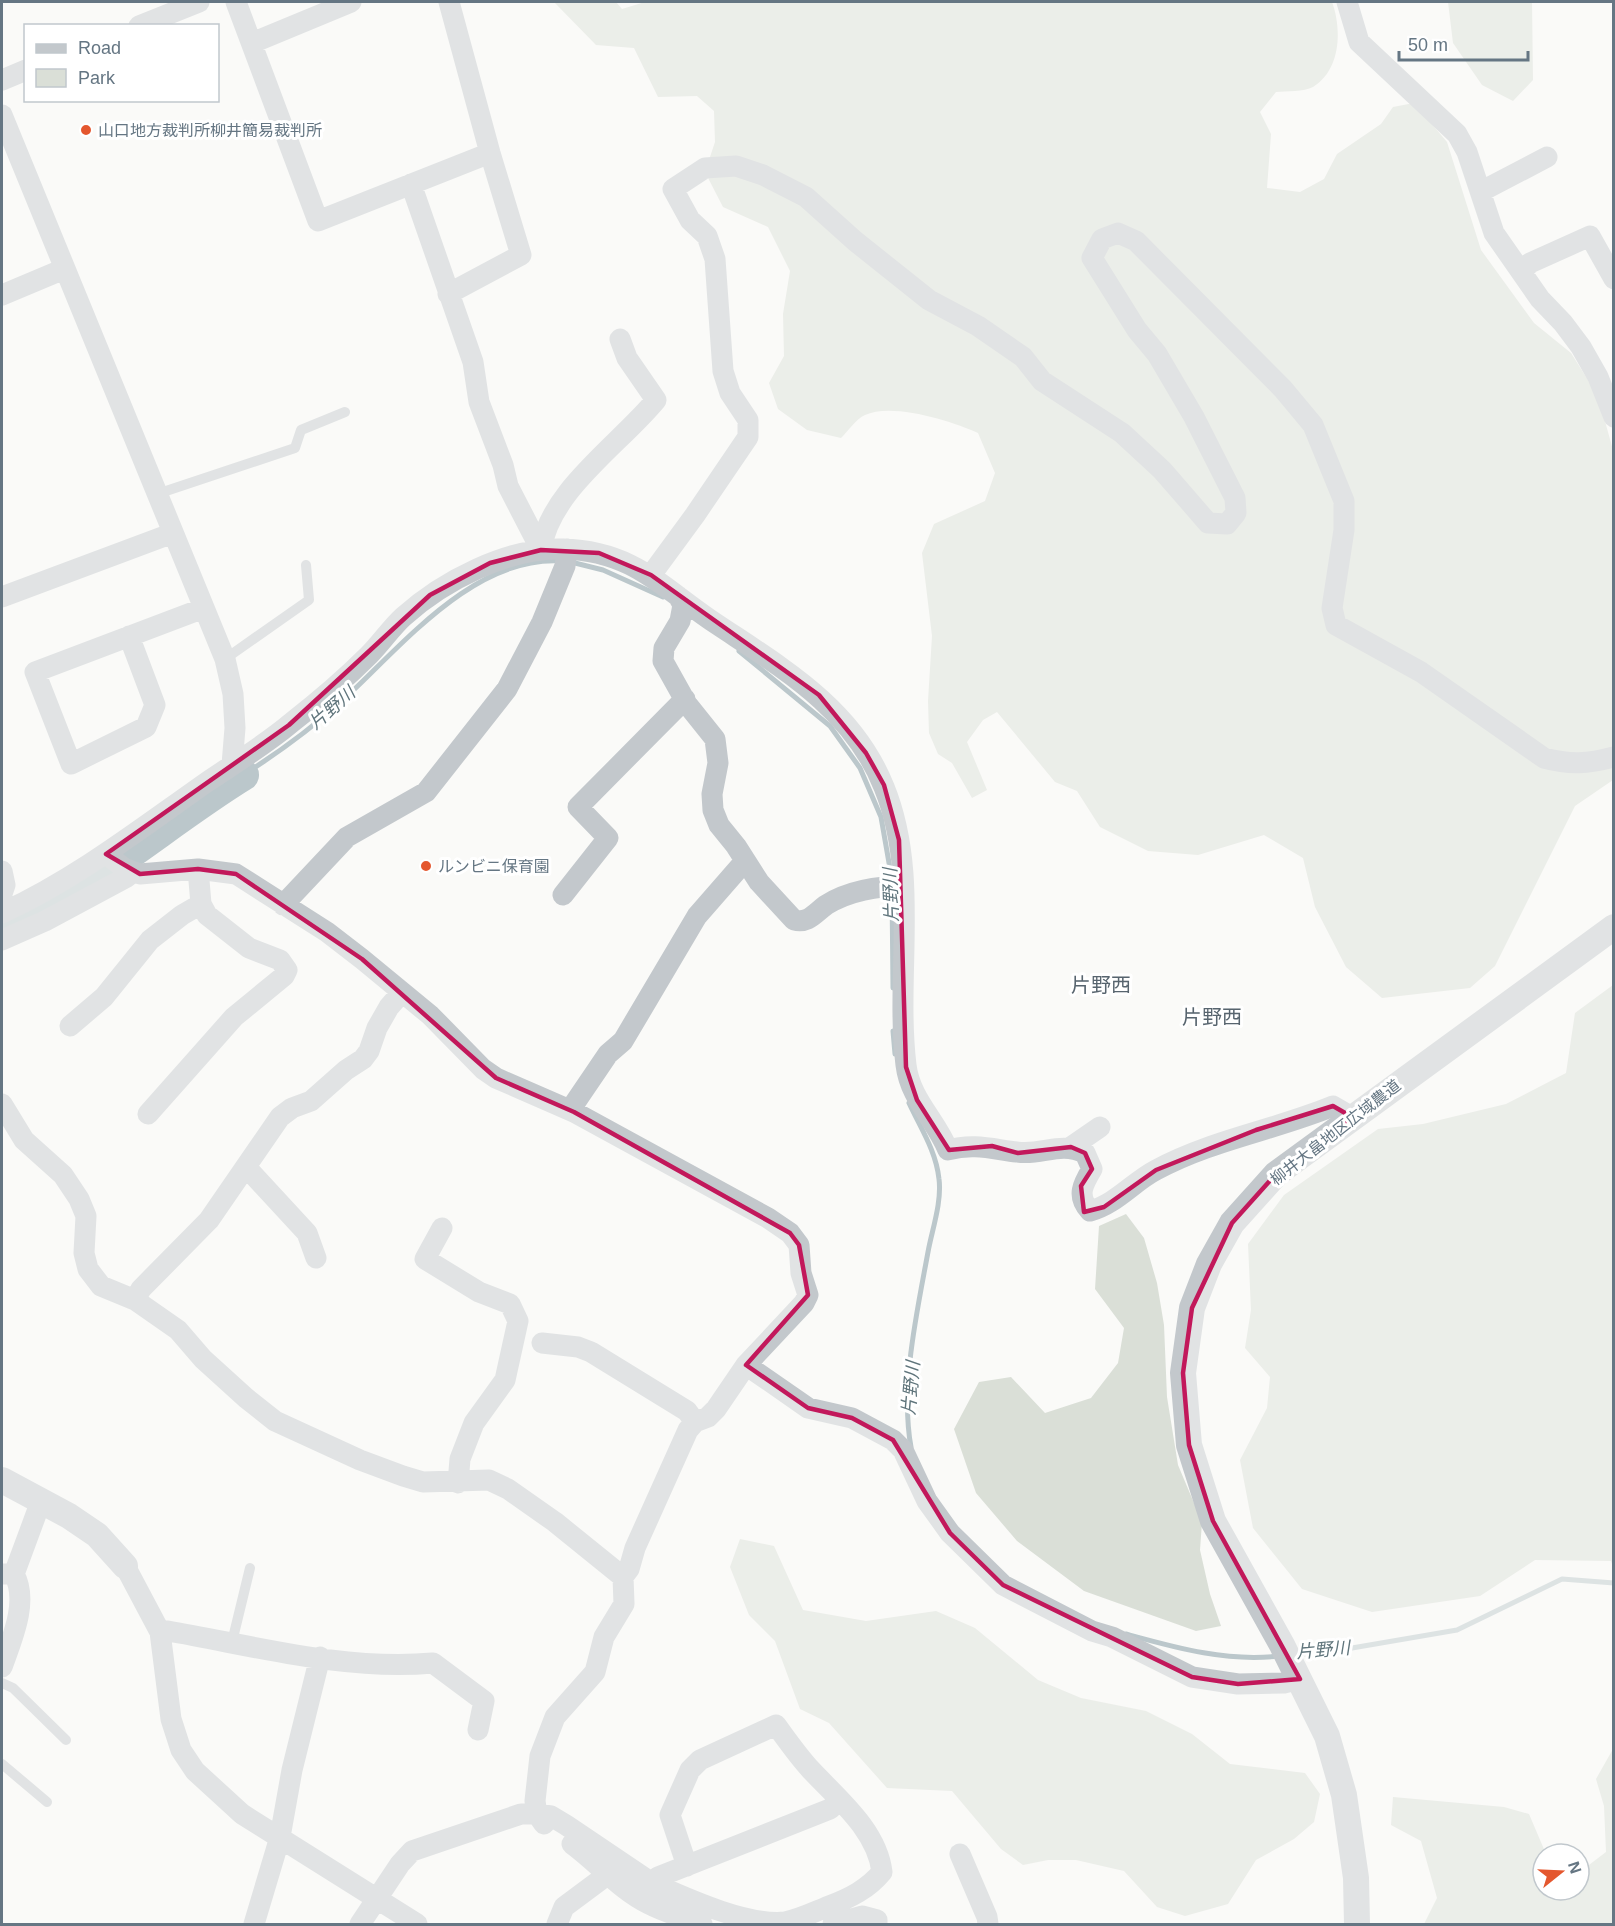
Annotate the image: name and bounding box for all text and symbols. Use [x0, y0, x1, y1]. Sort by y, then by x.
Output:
legend [24, 24, 219, 102]
scale bar [1399, 24, 1528, 62]
text: 50 m [1408, 35, 1448, 55]
text: Road [78, 38, 121, 58]
text: Park [78, 68, 116, 88]
place label: 山口地方裁判所柳井簡易裁判所 [98, 122, 322, 139]
marker: 山口地方裁判所柳井簡易裁判所 [79, 123, 93, 137]
water label: 片野川 [305, 681, 360, 733]
place label: ルンビニ保育園 [438, 858, 550, 875]
marker: ルンビニ保育園 [419, 859, 433, 873]
water label: 片野川 [880, 866, 902, 922]
district label: 片野西 [1071, 974, 1131, 996]
district label: 片野西 [1182, 1006, 1242, 1028]
street label: 柳井大畠地区広域農道 [1267, 1076, 1404, 1188]
water label: 片野川 [899, 1358, 923, 1416]
water label: 片野川 [1295, 1638, 1353, 1662]
north arrow [1531, 1842, 1591, 1902]
text: N [1565, 1859, 1585, 1876]

